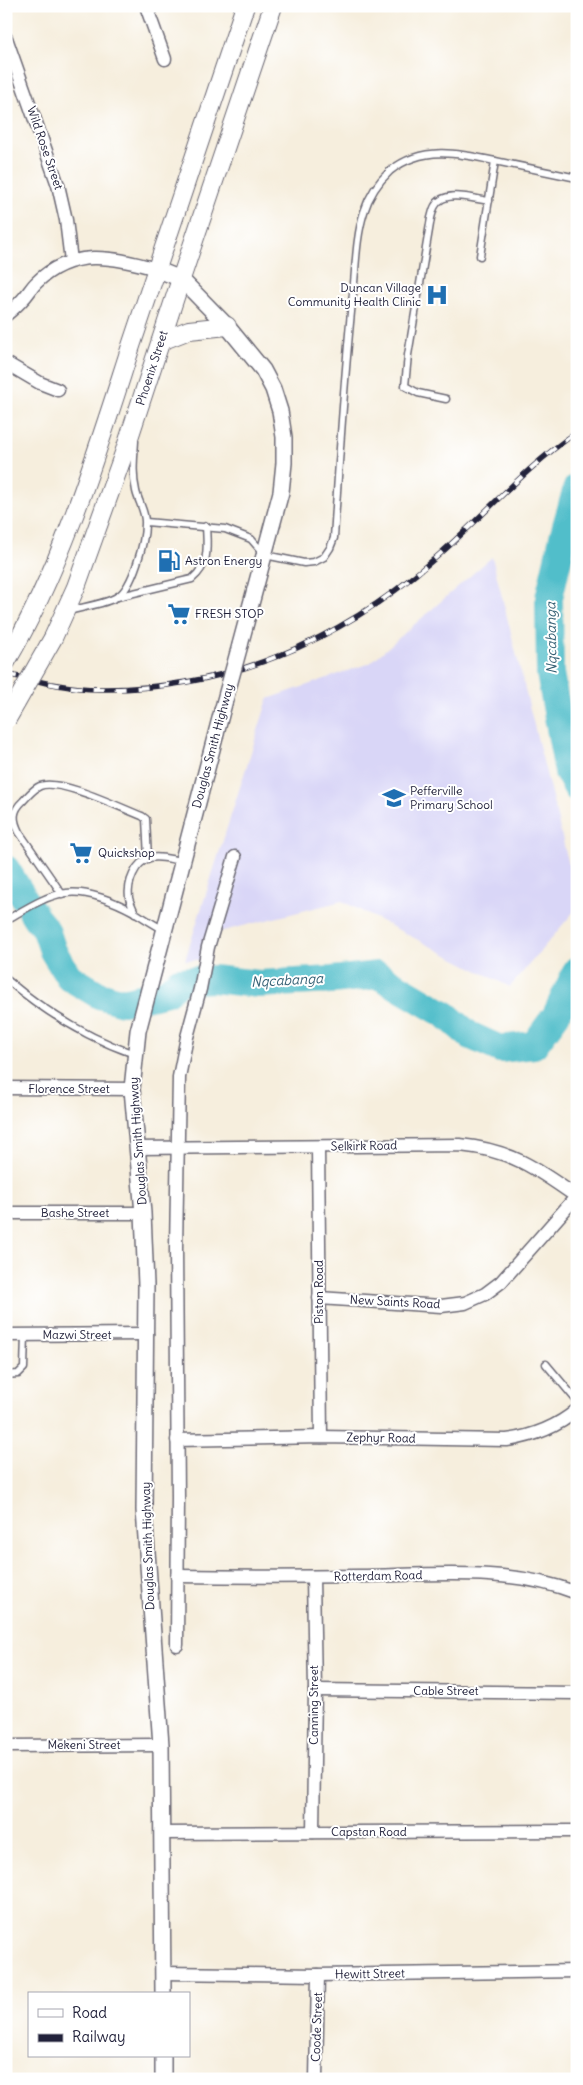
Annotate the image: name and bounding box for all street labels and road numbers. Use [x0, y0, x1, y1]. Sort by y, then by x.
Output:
street label: Wild Rose Street [24, 104, 67, 192]
street label: Phoenix Street [132, 329, 171, 407]
street label: Douglas Smith Highway [189, 682, 236, 810]
street label: Douglas Smith Highway [126, 1076, 149, 1206]
street label: Florence Street [28, 1081, 110, 1096]
street label: Selkirk Road [331, 1137, 397, 1154]
street label: Bashe Street [41, 1205, 109, 1220]
street label: Piston Road [311, 1260, 326, 1324]
street label: New Saints Road [349, 1292, 441, 1311]
street label: Mazwi Street [42, 1327, 112, 1342]
street label: Zephyr Road [346, 1429, 416, 1446]
street label: Douglas Smith Highway [138, 1482, 157, 1610]
street label: Rotterdam Road [333, 1567, 423, 1584]
street label: Canning Street [306, 1665, 321, 1745]
street label: Cable Street [413, 1683, 479, 1698]
street label: Mekeni Street [47, 1737, 121, 1752]
street label: Capstan Road [331, 1824, 407, 1839]
street label: Hewitt Street [335, 1965, 405, 1982]
street label: Coode Street [308, 1992, 325, 2062]

